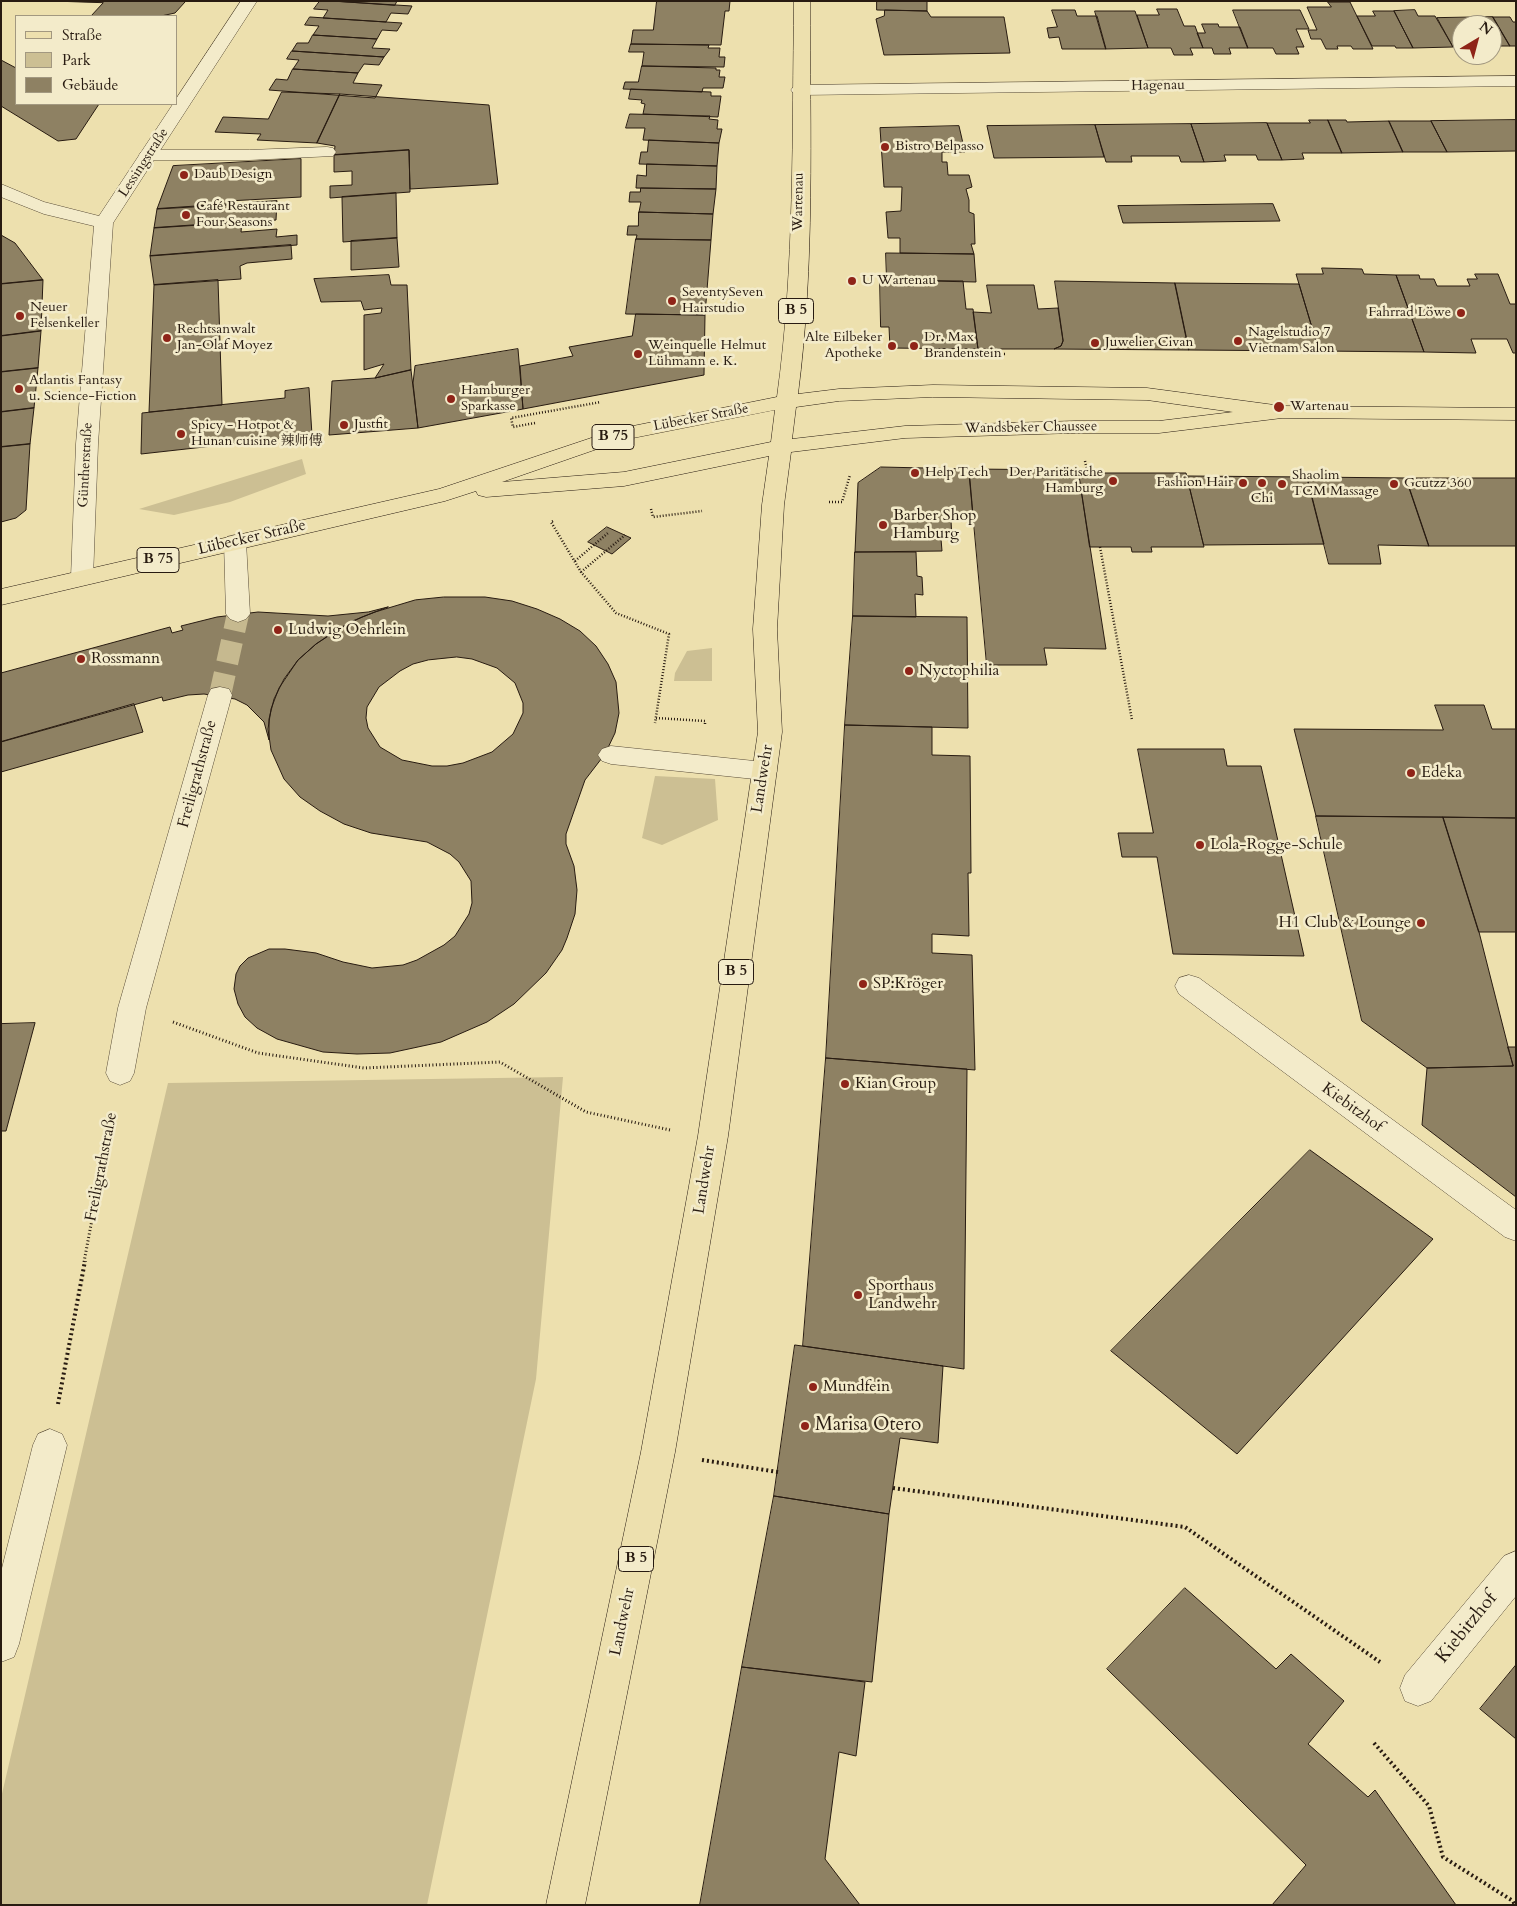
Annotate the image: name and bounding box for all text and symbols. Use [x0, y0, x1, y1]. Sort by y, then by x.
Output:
legend [15, 15, 178, 105]
north arrow [1452, 15, 1502, 65]
text: N [1475, 17, 1496, 40]
text: Straße [62, 25, 102, 45]
text: Park [62, 50, 91, 70]
text: Gebäude [62, 75, 118, 95]
street label: Hagenau [1131, 77, 1185, 95]
street label: Lessingstraße [115, 125, 173, 201]
place label: Bistro Belpasso [895, 139, 984, 155]
marker: Bistro Belpasso [879, 141, 891, 153]
place label: Daub Design [194, 167, 273, 183]
marker: Daub Design [178, 169, 190, 181]
street label: Wartenau [790, 172, 808, 232]
place label: Café Restaurant Four Seasons [196, 199, 290, 232]
marker: Café Restaurant Four Seasons [180, 209, 192, 221]
place label: U Wartenau [862, 273, 936, 289]
marker: U Wartenau [846, 275, 858, 287]
place label: SeventySeven Hairstudio [682, 285, 763, 318]
marker: SeventySeven Hairstudio [666, 295, 678, 307]
road number: B 5 [778, 298, 814, 324]
place label: Neuer Felsenkeller [30, 300, 99, 332]
place label: Fahrrad Löwe [1368, 305, 1451, 321]
marker: Fahrrad Löwe [1455, 307, 1467, 319]
marker: Neuer Felsenkeller [14, 310, 26, 322]
place label: Rechtsanwalt Jan-Olaf Moyez [177, 322, 272, 354]
place label: Nagelstudio 7 Vietnam Salon [1248, 325, 1335, 358]
place label: Alte Eilbeker Apotheke [805, 330, 882, 362]
place label: Dr. Max Brandenstein [924, 330, 1002, 362]
marker: Rechtsanwalt Jan-Olaf Moyez [161, 332, 173, 344]
place label: Juwelier Civan [1105, 335, 1193, 351]
marker: Nagelstudio 7 Vietnam Salon [1232, 335, 1244, 347]
marker: Juwelier Civan [1089, 337, 1101, 349]
place label: Weinquelle Helmut Lühmann e. K. [648, 338, 766, 371]
marker: Alte Eilbeker Apotheke [886, 340, 898, 352]
marker: Dr. Max Brandenstein [908, 340, 920, 352]
marker: Weinquelle Helmut Lühmann e. K. [632, 348, 644, 360]
place label: Atlantis Fantasy u. Science-Fiction [29, 373, 137, 406]
marker: Atlantis Fantasy u. Science-Fiction [13, 383, 25, 395]
place label: Hamburger Sparkasse [461, 383, 530, 416]
marker: Hamburger Sparkasse [445, 393, 457, 405]
place label: Wartenau [1290, 399, 1349, 415]
marker: Wartenau [1272, 400, 1286, 414]
street label: Lübecker Straße [652, 401, 750, 435]
place label: Justfit [354, 417, 388, 433]
place label: Spicy - Hotpot & Hunan cuisine 辣师傅 [191, 418, 323, 451]
street label: Wandsbeker Chaussee [965, 418, 1097, 438]
marker: Justfit [338, 419, 350, 431]
street label: Güntherstraße [75, 422, 97, 508]
road number: B 75 [592, 424, 634, 450]
marker: Spicy - Hotpot & Hunan cuisine 辣师傅 [175, 428, 187, 440]
place label: Help Tech [925, 465, 989, 481]
place label: Der Paritätische Hamburg [1009, 465, 1103, 498]
marker: Help Tech [909, 467, 921, 479]
place label: Shaolim TCM Massage [1292, 468, 1379, 501]
marker: Der Paritätische Hamburg [1107, 475, 1119, 487]
place label: Fashion Hair [1157, 475, 1233, 491]
place label: Gcutzz 360 [1404, 476, 1471, 492]
marker: Fashion Hair [1237, 477, 1249, 489]
marker: Chi [1256, 477, 1268, 489]
marker: Shaolim TCM Massage [1276, 478, 1288, 490]
marker: Gcutzz 360 [1388, 478, 1400, 490]
place label: Chi [1251, 491, 1273, 507]
place label: Barber Shop Hamburg [893, 506, 977, 544]
street label: Lübecker Straße [196, 516, 308, 560]
marker: Barber Shop Hamburg [877, 519, 889, 531]
road number: B 75 [137, 548, 179, 572]
place label: Ludwig Oehrlein [288, 620, 406, 640]
marker: Ludwig Oehrlein [272, 624, 284, 636]
place label: Rossmann [91, 649, 160, 669]
marker: Rossmann [75, 653, 87, 665]
place label: Nyctophilia [919, 661, 999, 681]
marker: Nyctophilia [903, 665, 915, 677]
street label: Freiligrathstraße [174, 718, 222, 830]
street label: Landwehr [748, 743, 778, 815]
place label: Edeka [1421, 763, 1462, 783]
marker: Edeka [1405, 767, 1417, 779]
place label: Lola-Rogge-Schule [1210, 835, 1343, 855]
marker: Lola-Rogge-Schule [1194, 839, 1206, 851]
place label: H1 Club & Lounge [1279, 913, 1411, 933]
marker: H1 Club & Lounge [1415, 917, 1427, 929]
road number: B 5 [718, 960, 754, 984]
place label: SP:Kröger [873, 974, 943, 994]
marker: SP:Kröger [857, 978, 869, 990]
place label: Kian Group [855, 1074, 936, 1094]
marker: Kian Group [839, 1078, 851, 1090]
street label: Kiebitzhof [1318, 1079, 1386, 1137]
street label: Freiligrathstraße [82, 1111, 122, 1223]
street label: Landwehr [690, 1144, 720, 1216]
place label: Sporthaus Landwehr [868, 1276, 937, 1314]
marker: Sporthaus Landwehr [852, 1289, 864, 1301]
place label: Mundfein [823, 1377, 890, 1397]
marker: Mundfein [807, 1381, 819, 1393]
place label: Marisa Otero [815, 1415, 921, 1437]
marker: Marisa Otero [799, 1420, 811, 1432]
road number: B 5 [618, 1546, 654, 1572]
street label: Landwehr [606, 1586, 640, 1658]
street label: Kiebitzhof [1432, 1588, 1502, 1668]

